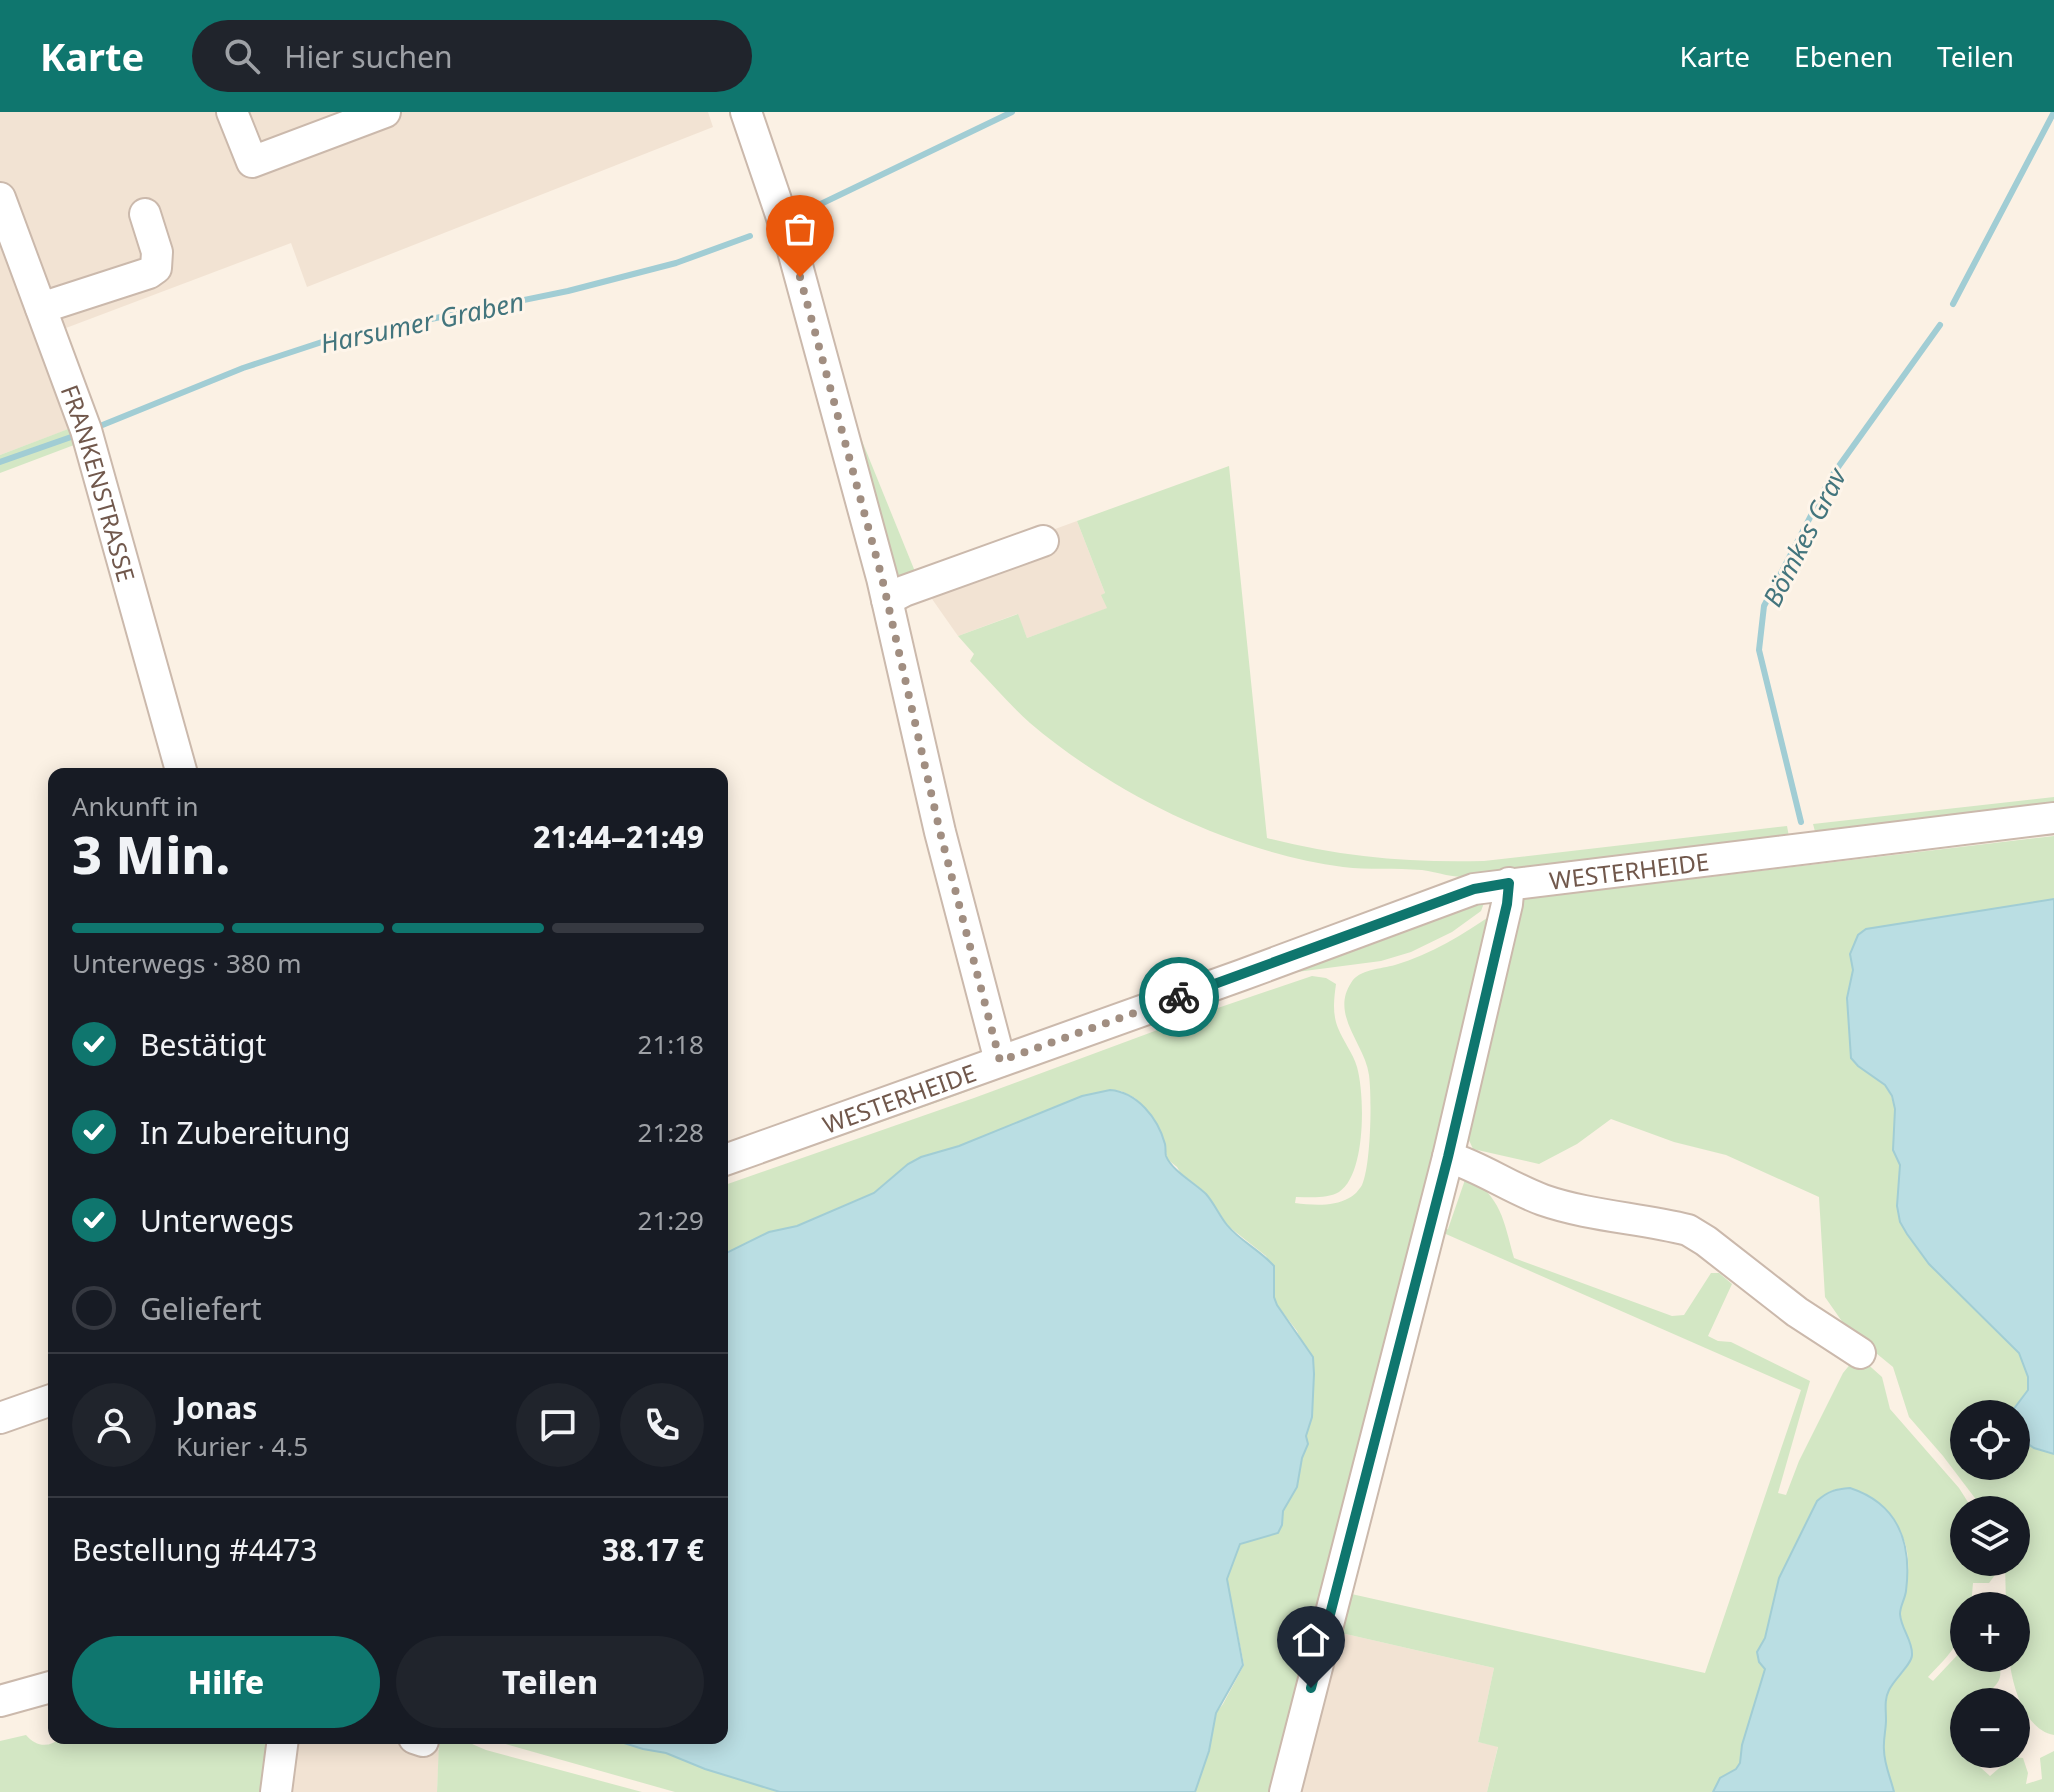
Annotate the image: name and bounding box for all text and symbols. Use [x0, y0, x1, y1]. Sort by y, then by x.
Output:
search box [192, 20, 752, 92]
text: Karte [40, 30, 144, 82]
icon: search [220, 34, 264, 78]
text: Hier suchen [284, 36, 453, 77]
text: Karte [1680, 37, 1750, 75]
text: Ebenen [1794, 37, 1893, 75]
text: Teilen [1937, 37, 2014, 75]
pin [766, 195, 834, 277]
icon: bag [778, 207, 822, 251]
water label: Harsumer Graben [317, 283, 527, 361]
street label: FRANKENSTRASSE [54, 380, 144, 585]
water label: Bömkes Grav [1754, 460, 1855, 612]
text: Ankunft in [72, 788, 199, 824]
text: 21:44–21:49 [533, 816, 704, 857]
text: 3 Min. [72, 818, 230, 889]
street label: WESTERHEIDE [1547, 844, 1711, 896]
text: Unterwegs · 380 m [72, 945, 302, 981]
courier [1139, 957, 1219, 1037]
icon: bike [1157, 975, 1201, 1019]
icon: check [72, 1022, 116, 1066]
text: Bestätigt [140, 1024, 266, 1065]
text: 21:18 [638, 1026, 704, 1062]
street label: WESTERHEIDE [818, 1055, 980, 1140]
icon: check [72, 1110, 116, 1154]
text: In Zubereitung [140, 1112, 350, 1153]
text: 21:28 [638, 1114, 704, 1150]
icon: check [72, 1198, 116, 1242]
text: Unterwegs [140, 1200, 294, 1241]
text: 21:29 [638, 1202, 704, 1238]
text: Geliefert [140, 1288, 262, 1329]
button: person [72, 1383, 156, 1467]
button: chat [516, 1383, 600, 1467]
button: phone [620, 1383, 704, 1467]
text: Jonas [176, 1387, 257, 1428]
map controls [1950, 1400, 2030, 1768]
button: locate [1950, 1400, 2030, 1480]
text: Kurier · 4.5 [176, 1428, 308, 1464]
button: layers [1950, 1496, 2030, 1576]
text: Bestellung #4473 [72, 1529, 317, 1570]
text: 38.17 € [602, 1529, 704, 1570]
button: + [1950, 1592, 2030, 1672]
pin [1277, 1606, 1345, 1688]
icon: home [1289, 1618, 1333, 1662]
button: Hilfe [72, 1636, 380, 1728]
button: Teilen [396, 1636, 704, 1728]
button: − [1950, 1688, 2030, 1768]

